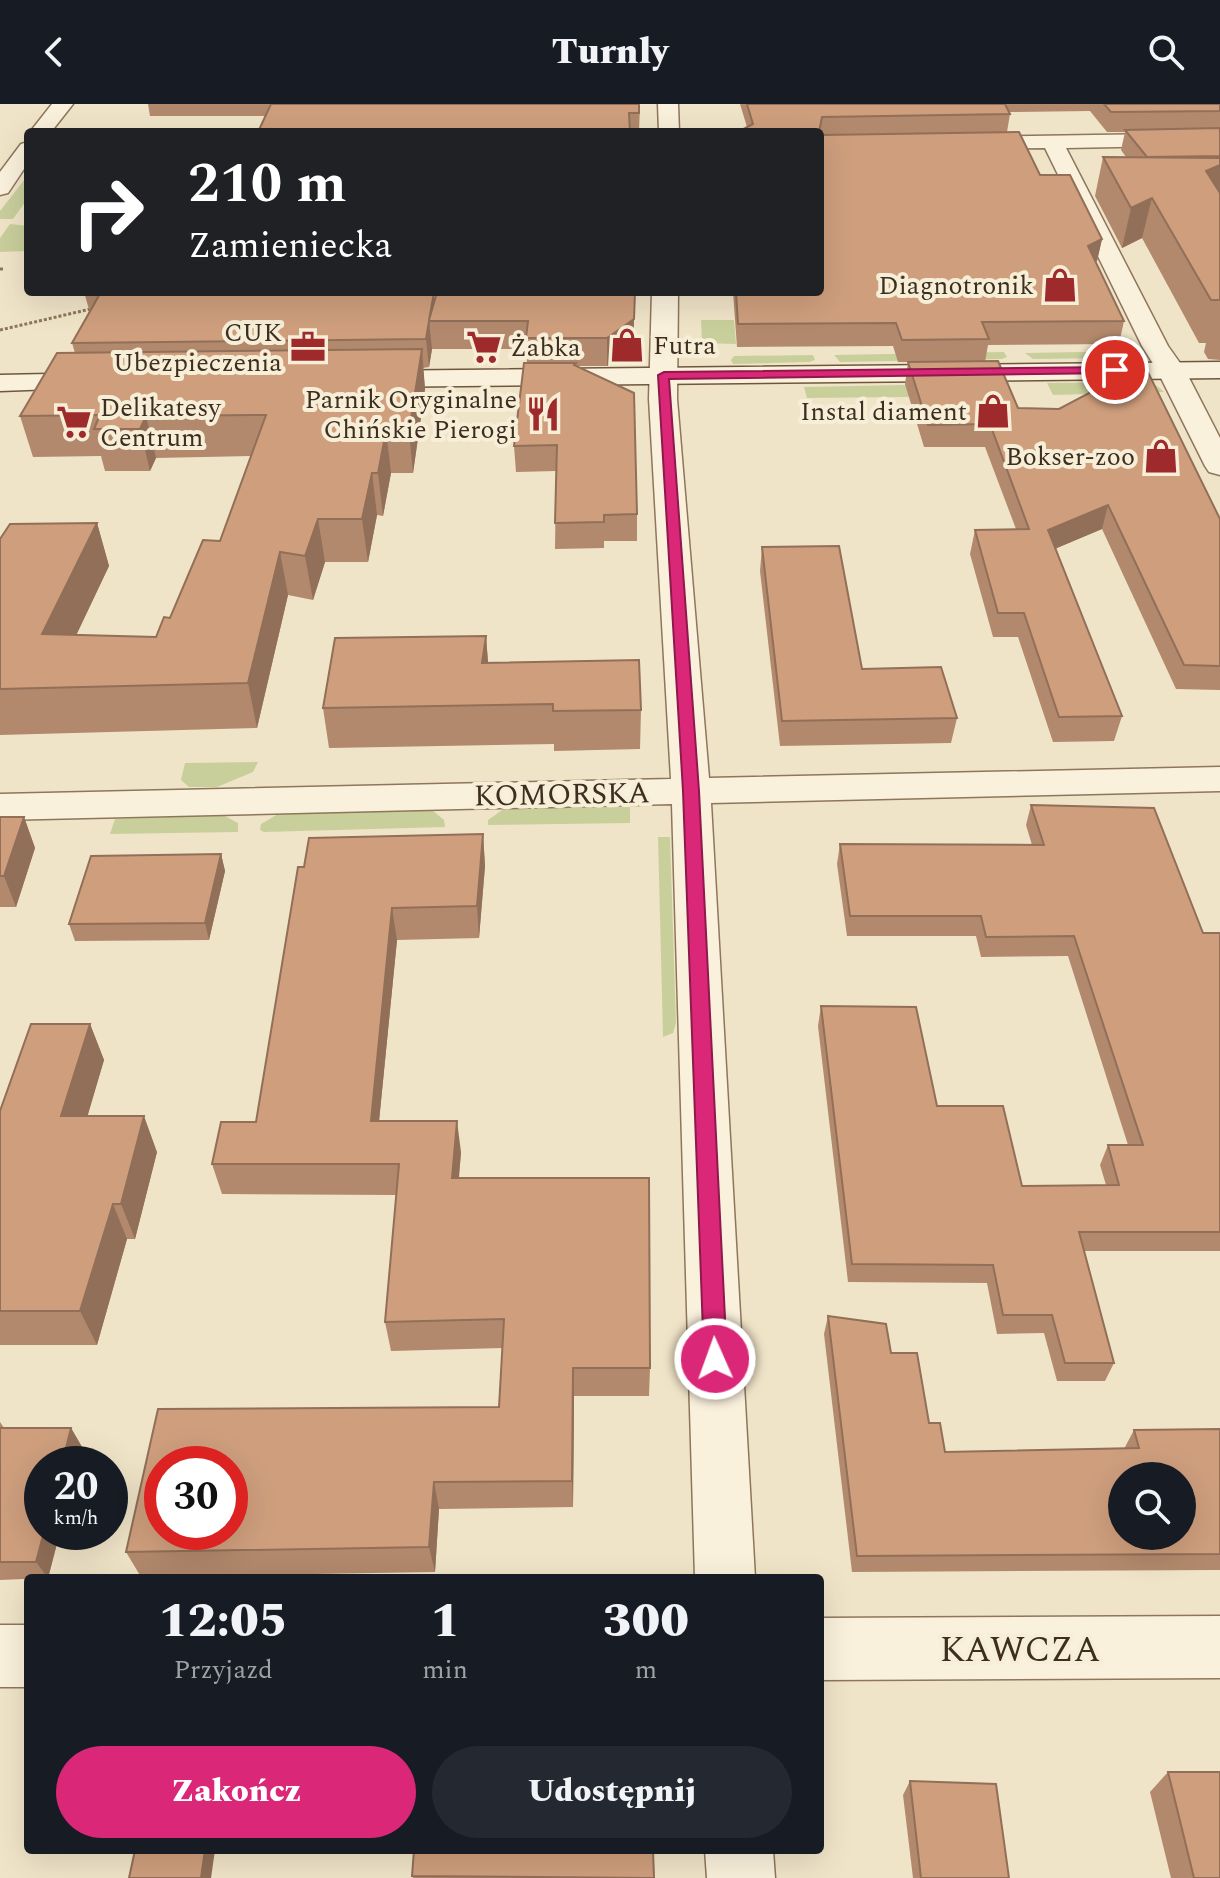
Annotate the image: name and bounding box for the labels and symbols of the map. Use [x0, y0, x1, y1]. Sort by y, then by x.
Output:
place label: Diagnotronik [879, 266, 1034, 306]
shop icon: Diagnotronik [1041, 266, 1079, 304]
place label: CUK Ubezpieczenia [113, 313, 282, 383]
shop icon: Futra [608, 326, 646, 364]
place label: Futra [653, 326, 716, 366]
office icon: CUK Ubezpieczenia [289, 328, 327, 366]
supermarket icon: Żabka [465, 328, 503, 366]
place label: Żabka [510, 328, 581, 368]
pin [1081, 336, 1149, 404]
place label: Parnik Oryginalne Chińskie Pierogi [305, 380, 517, 450]
place label: Delikatesy Centrum [100, 388, 222, 458]
place label: Instal diament [800, 392, 967, 432]
shop icon: Instal diament [974, 392, 1012, 430]
restaurant icon: Parnik Oryginalne Chińskie Pierogi [524, 395, 562, 433]
supermarket icon: Delikatesy Centrum [55, 403, 93, 441]
place label: Bokser-zoo [1005, 437, 1135, 477]
shop icon: Bokser-zoo [1142, 437, 1180, 475]
street label: KOMORSKA [474, 770, 651, 820]
position arrow [673, 1317, 757, 1401]
speed limit sign: 30 [144, 1446, 248, 1550]
street label: KAWCZA [940, 1623, 1101, 1678]

